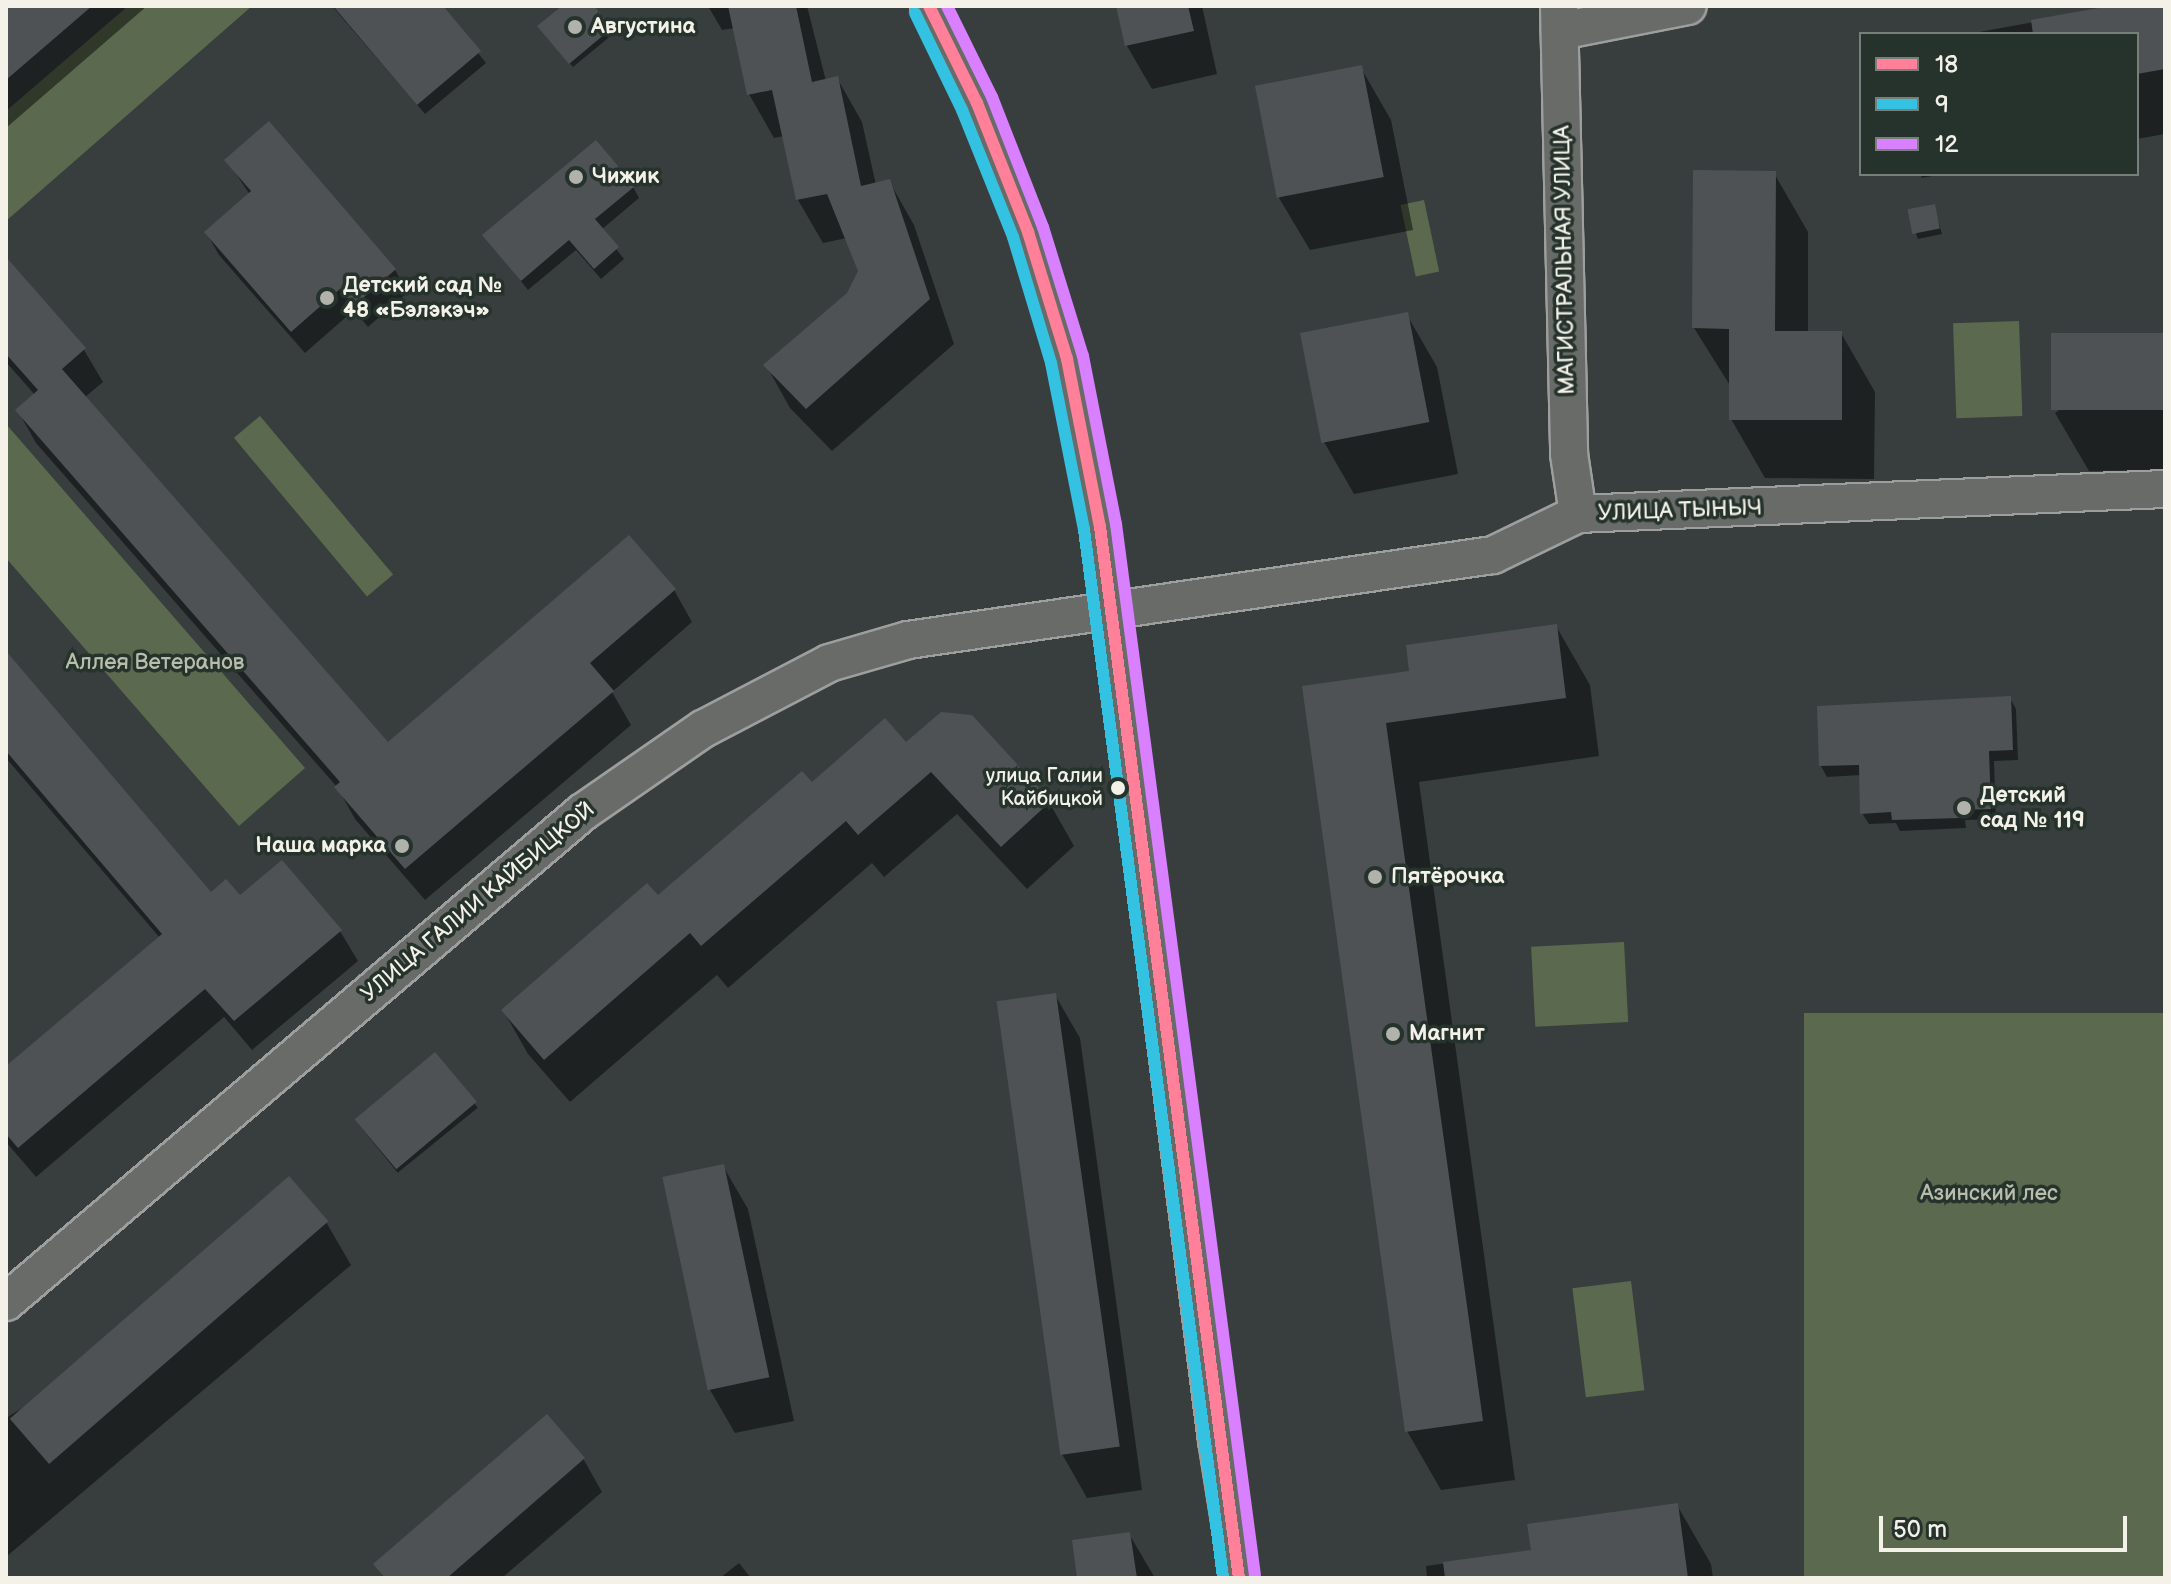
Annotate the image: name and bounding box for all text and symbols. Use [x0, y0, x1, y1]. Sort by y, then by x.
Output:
place label: Августина [591, 14, 695, 40]
marker: Августина [566, 18, 584, 36]
legend [1859, 32, 2139, 176]
text: 18 [1935, 50, 1958, 79]
text: 9 [1935, 90, 1949, 119]
street label: МАГИСТРАЛЬНАЯ УЛИЦА [1549, 125, 1581, 395]
text: 12 [1935, 130, 1958, 159]
place label: Чижик [592, 164, 659, 190]
marker: Чижик [567, 168, 585, 186]
place label: Детский сад № 48 «Бэлэкэч» [343, 272, 502, 324]
marker: Детский сад № 48 «Бэлэкэч» [318, 289, 336, 307]
street label: УЛИЦА ТЫНЫЧ [1598, 495, 1762, 527]
park label: Аллея Ветеранов [66, 650, 244, 676]
place label: улица Галии Кайбицкой [986, 764, 1103, 811]
marker: улица Галии Кайбицкой [1110, 780, 1126, 796]
place label: Детский сад № 119 [1980, 782, 2085, 834]
street label: УЛИЦА ГАЛИИ КАЙБИЦКОЙ [356, 797, 600, 1007]
marker: Детский сад № 119 [1955, 799, 1973, 817]
place label: Наша марка [255, 833, 386, 859]
marker: Наша марка [393, 837, 411, 855]
place label: Пятёрочка [1391, 864, 1504, 890]
marker: Пятёрочка [1366, 868, 1384, 886]
place label: Магнит [1409, 1021, 1485, 1047]
marker: Магнит [1384, 1025, 1402, 1043]
park label: Азинский лес [1920, 1181, 2058, 1207]
scale bar [1883, 1500, 2131, 1550]
text: 50 m [1893, 1515, 1947, 1544]

